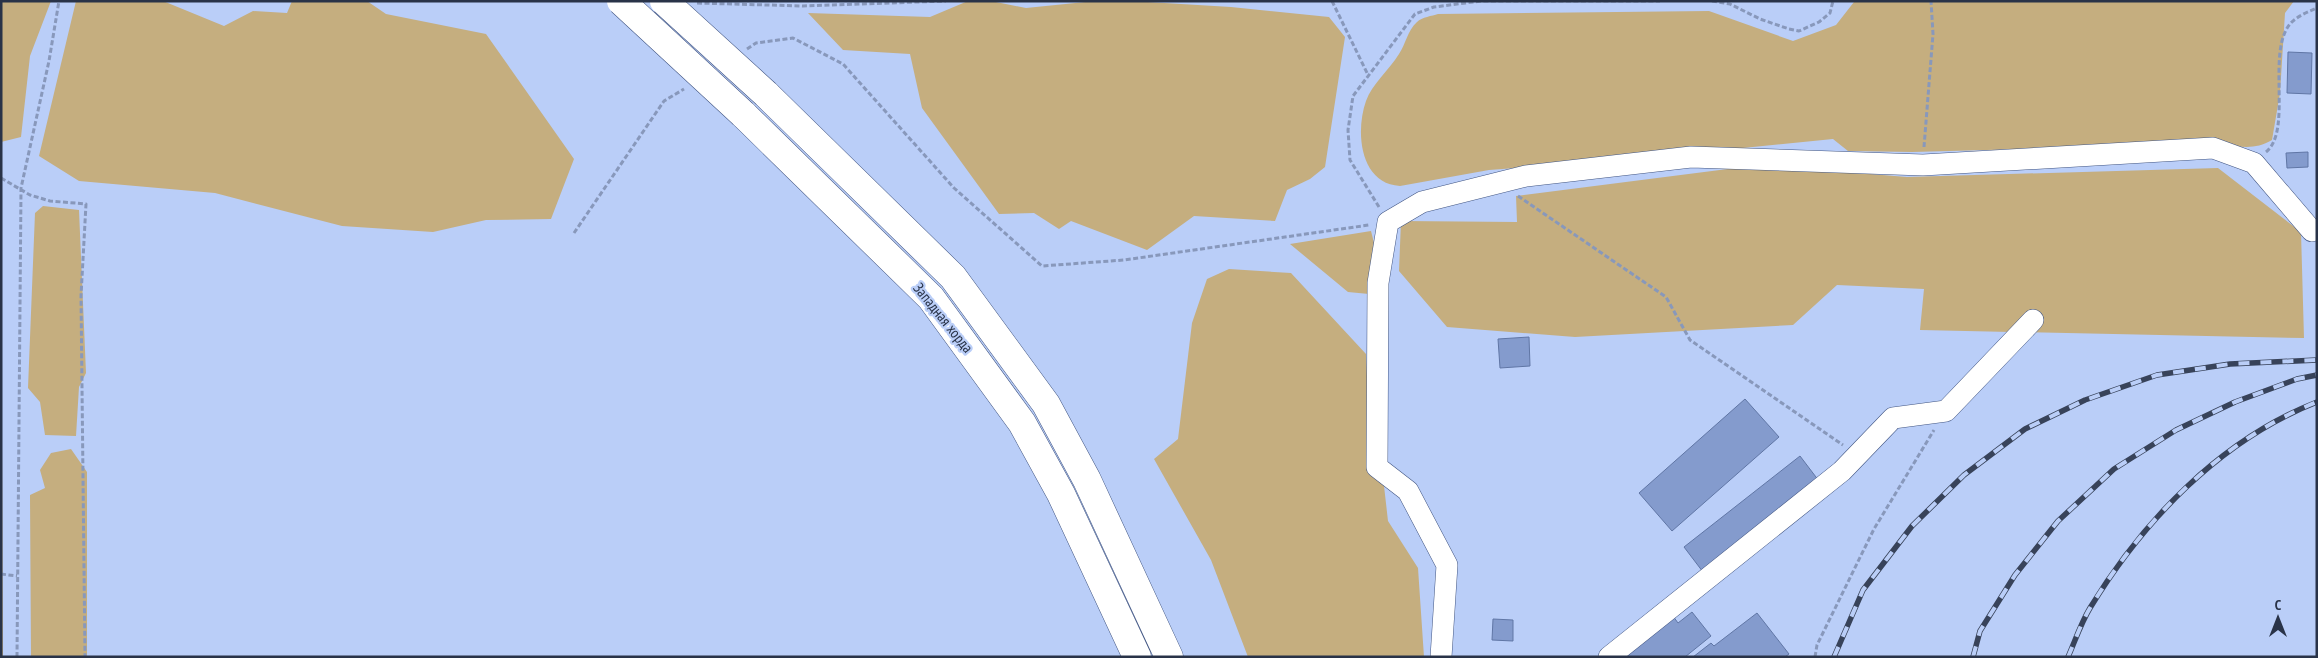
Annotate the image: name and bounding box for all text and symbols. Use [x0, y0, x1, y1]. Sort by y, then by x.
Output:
street label: Западная хорда [909, 279, 977, 357]
north arrow [2253, 593, 2303, 643]
text: С [2275, 596, 2282, 614]

